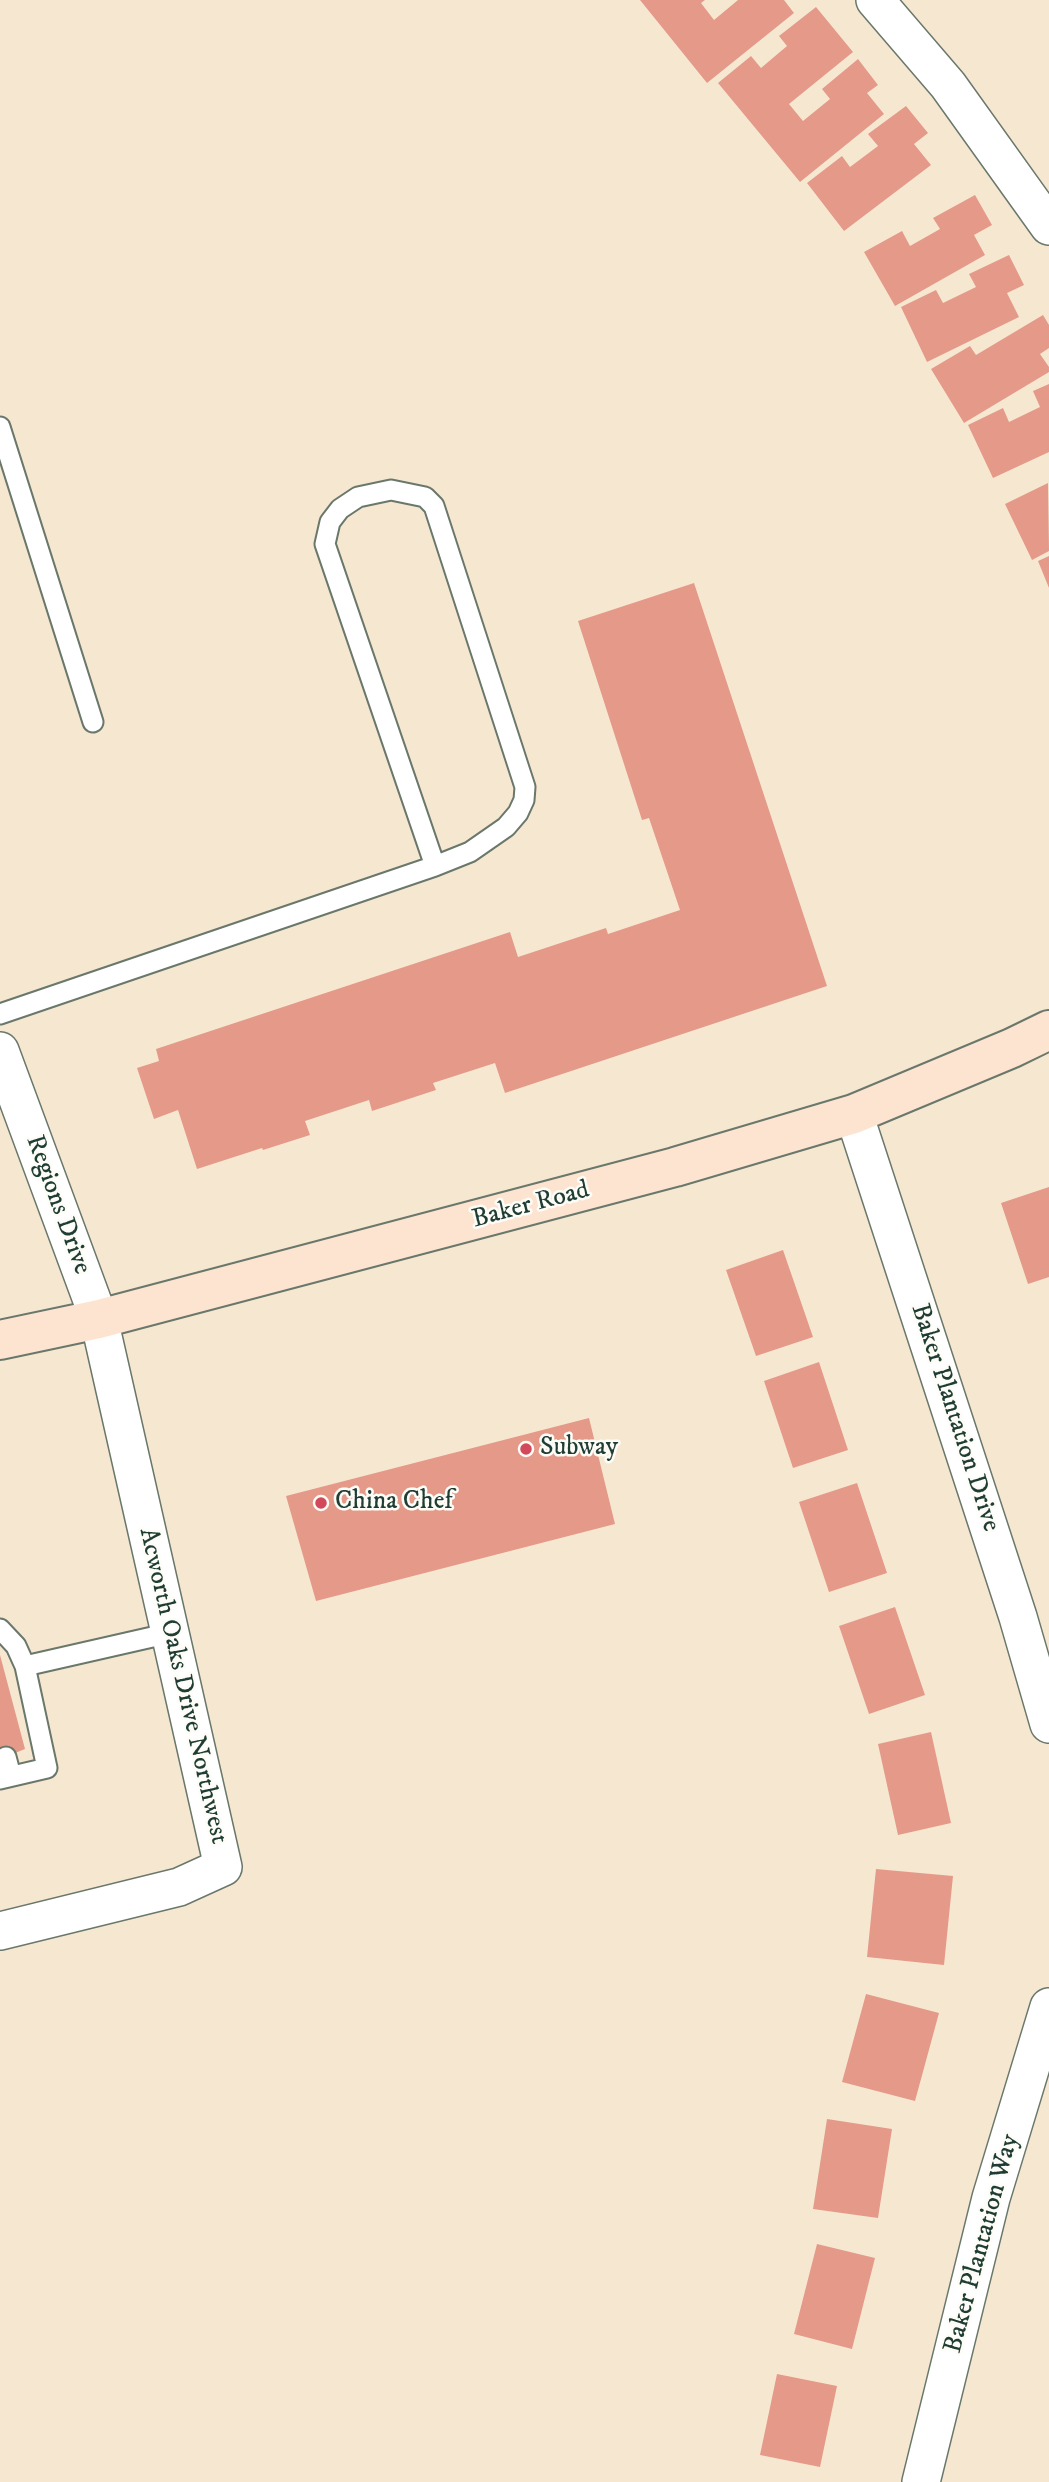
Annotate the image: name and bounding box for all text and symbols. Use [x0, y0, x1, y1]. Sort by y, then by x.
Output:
street label: Regions Drive [17, 1131, 97, 1279]
street label: Baker Road [469, 1175, 593, 1237]
street label: Baker Plantation Drive [902, 1300, 1006, 1536]
place label: Subway [540, 1433, 618, 1465]
marker: Subway [518, 1441, 534, 1457]
place label: China Chef [335, 1487, 453, 1519]
marker: China Chef [313, 1495, 329, 1511]
street label: Acworth Oaks Drive Northwest [130, 1525, 234, 1847]
street label: Baker Plantation Way [939, 2131, 1027, 2357]

